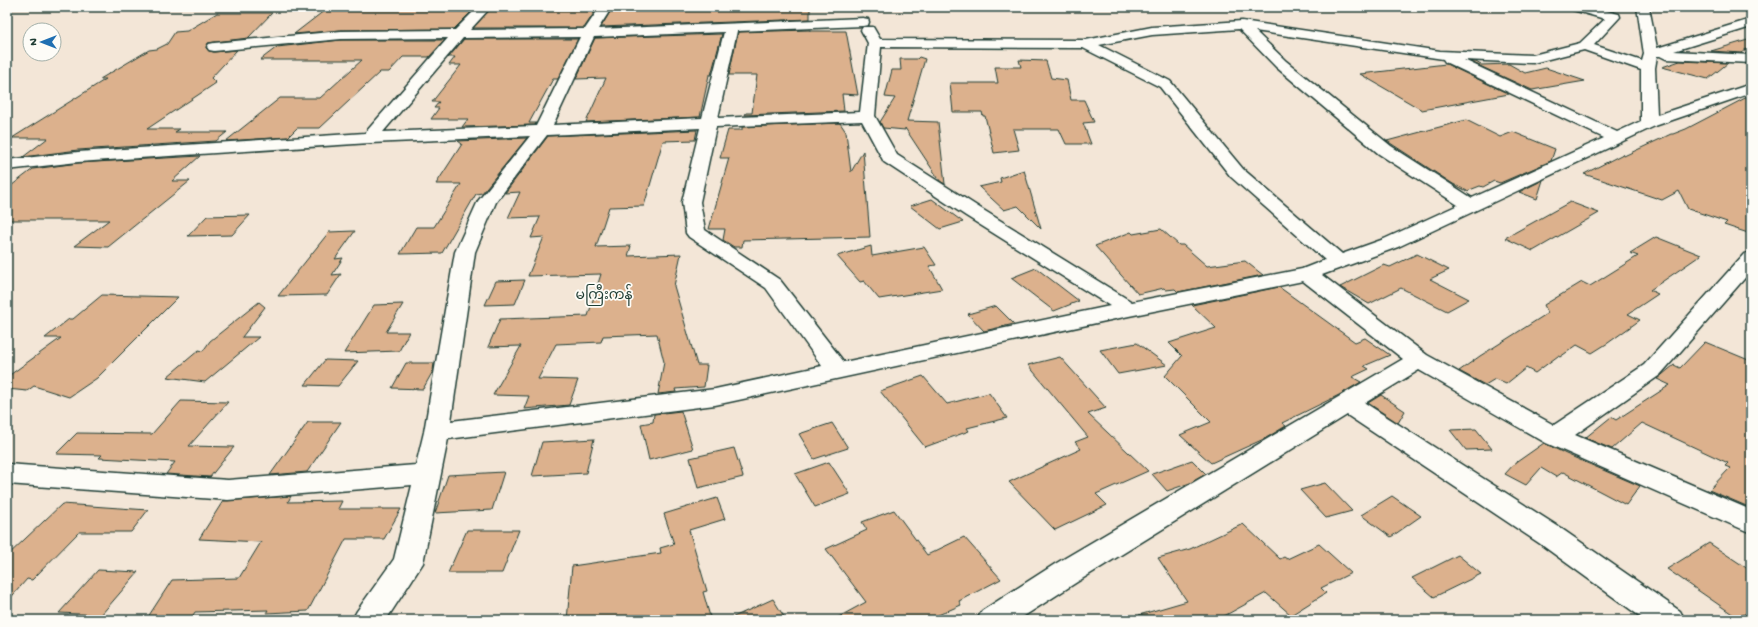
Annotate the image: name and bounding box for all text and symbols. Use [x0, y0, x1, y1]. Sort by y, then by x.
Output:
north arrow [22, 22, 62, 62]
text: N [28, 38, 40, 46]
district label: မကြီးကန် [576, 284, 633, 306]

